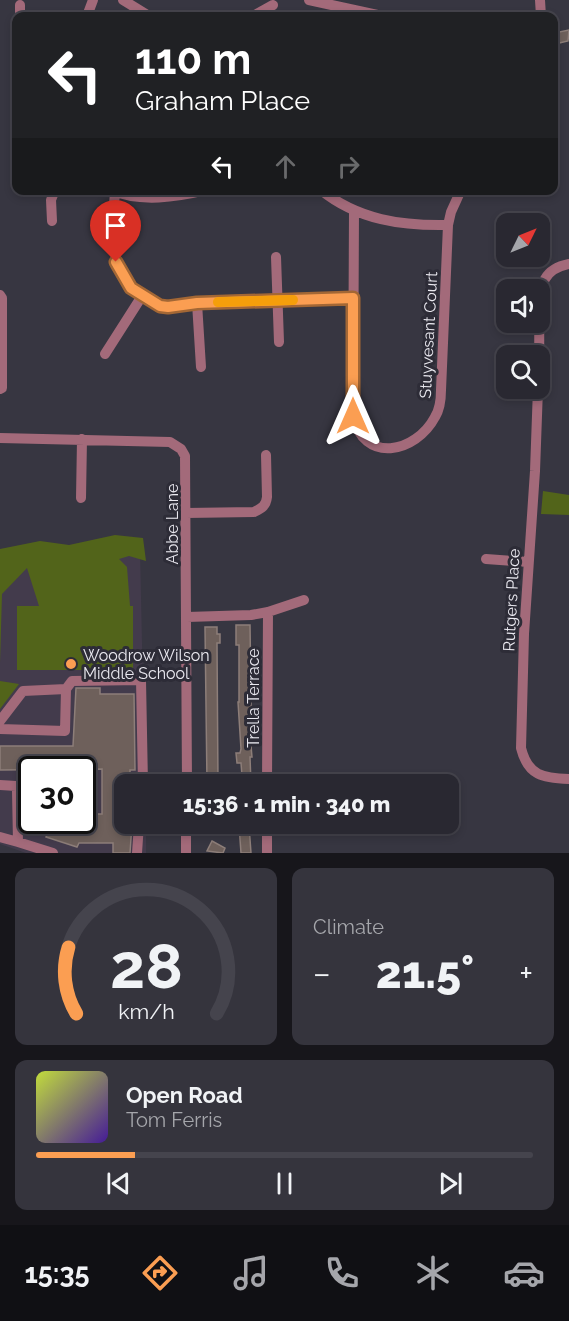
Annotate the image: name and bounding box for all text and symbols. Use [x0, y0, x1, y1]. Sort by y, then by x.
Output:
text: 110 m [135, 35, 251, 84]
icon: left [36, 36, 114, 114]
text: Graham Place [135, 85, 310, 116]
icon: left [206, 150, 239, 183]
icon: ahead [269, 150, 302, 183]
icon: right [332, 150, 365, 183]
pin [90, 200, 141, 262]
icon: arrive [99, 209, 132, 242]
north arrow [496, 213, 550, 267]
map controls [496, 213, 550, 399]
street label: Stuyvesant Court [416, 271, 441, 399]
button: sound [496, 279, 550, 333]
button: search [496, 345, 550, 399]
position arrow [321, 384, 385, 448]
street label: Abbe Lane [163, 484, 182, 564]
street label: Rutgers Place [499, 548, 524, 652]
place label: Woodrow Wilson Middle School [83, 646, 210, 683]
street label: Trella Terrace [244, 648, 263, 748]
marker: Woodrow Wilson Middle School [64, 657, 78, 671]
speed limit sign: 30 [18, 756, 96, 834]
text: 15:36 · 1 min · 340 m [183, 791, 390, 817]
text: Climate [313, 915, 384, 939]
text: 28 [110, 929, 182, 1003]
text: 21.5° [376, 946, 474, 999]
text: − [313, 954, 331, 993]
text: + [519, 954, 533, 993]
text: km/h [118, 999, 174, 1024]
text: Open Road [126, 1082, 243, 1108]
text: Tom Ferris [126, 1108, 222, 1132]
icon: previous [102, 1167, 135, 1200]
icon: pause [268, 1167, 301, 1200]
icon: next [434, 1167, 467, 1200]
icon: directions [139, 1252, 181, 1294]
icon: music [230, 1252, 272, 1294]
icon: phone [321, 1252, 363, 1294]
icon: climate [412, 1252, 454, 1294]
icon: car [503, 1252, 545, 1294]
text: 15:35 [25, 1258, 90, 1289]

